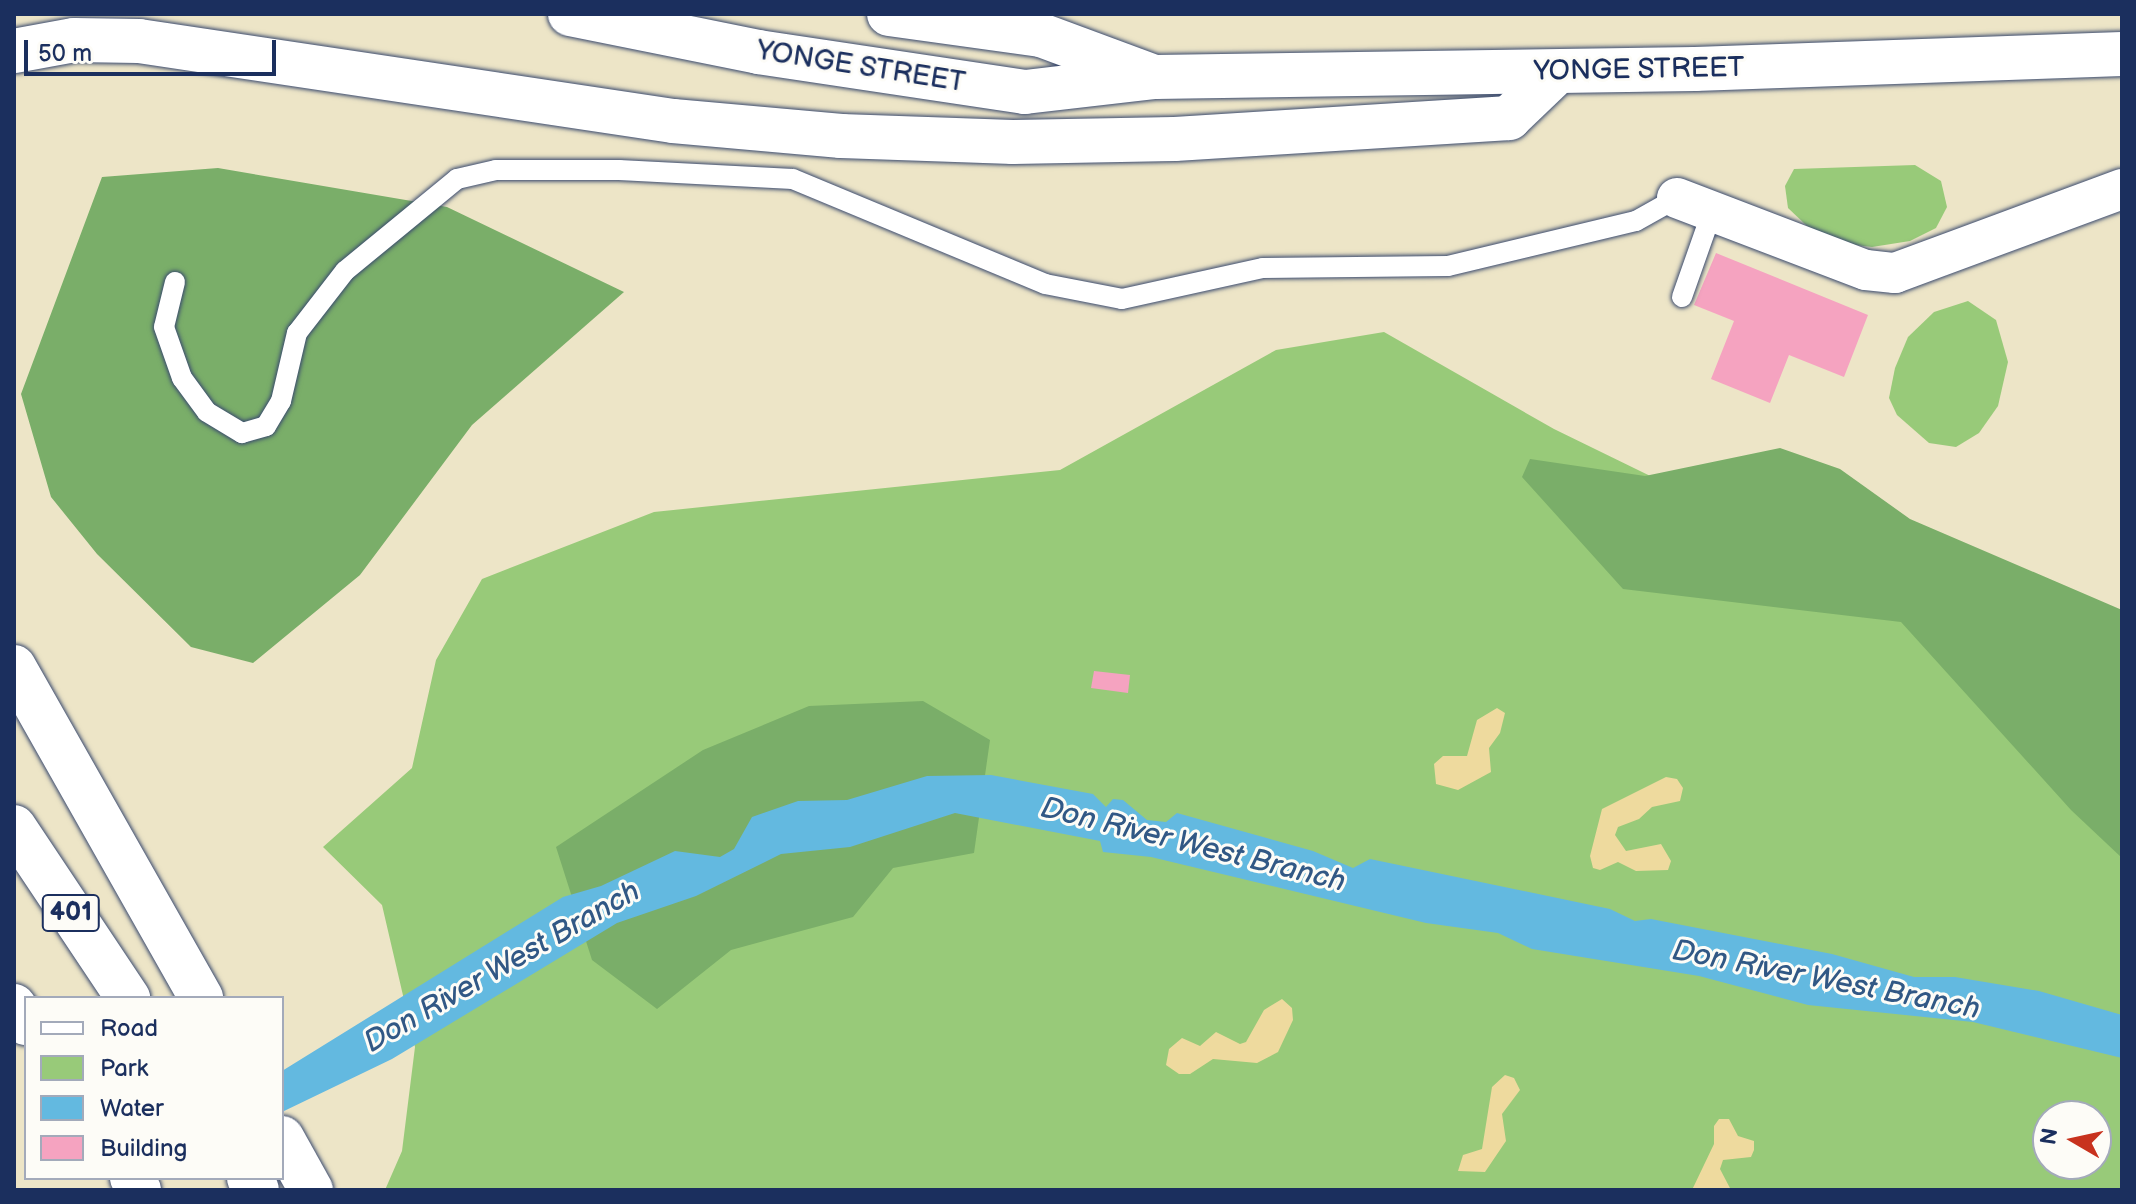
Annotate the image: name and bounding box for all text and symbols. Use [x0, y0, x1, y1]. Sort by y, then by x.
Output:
scale bar [28, 24, 280, 74]
street label: YONGE STREET [754, 34, 968, 100]
text: 50 m [38, 39, 92, 68]
street label: YONGE STREET [1533, 51, 1745, 89]
water label: Don River West Branch [1036, 790, 1350, 900]
water label: Don River West Branch [357, 873, 647, 1061]
road number: 401 [41, 891, 101, 935]
water label: Don River West Branch [1669, 932, 1983, 1028]
legend [24, 996, 284, 1180]
text: Road [100, 1014, 158, 1043]
text: Park [100, 1054, 148, 1083]
text: Water [100, 1094, 164, 1123]
north arrow [2032, 1100, 2112, 1180]
text: N [2035, 1126, 2064, 1147]
text: Building [100, 1134, 187, 1163]

